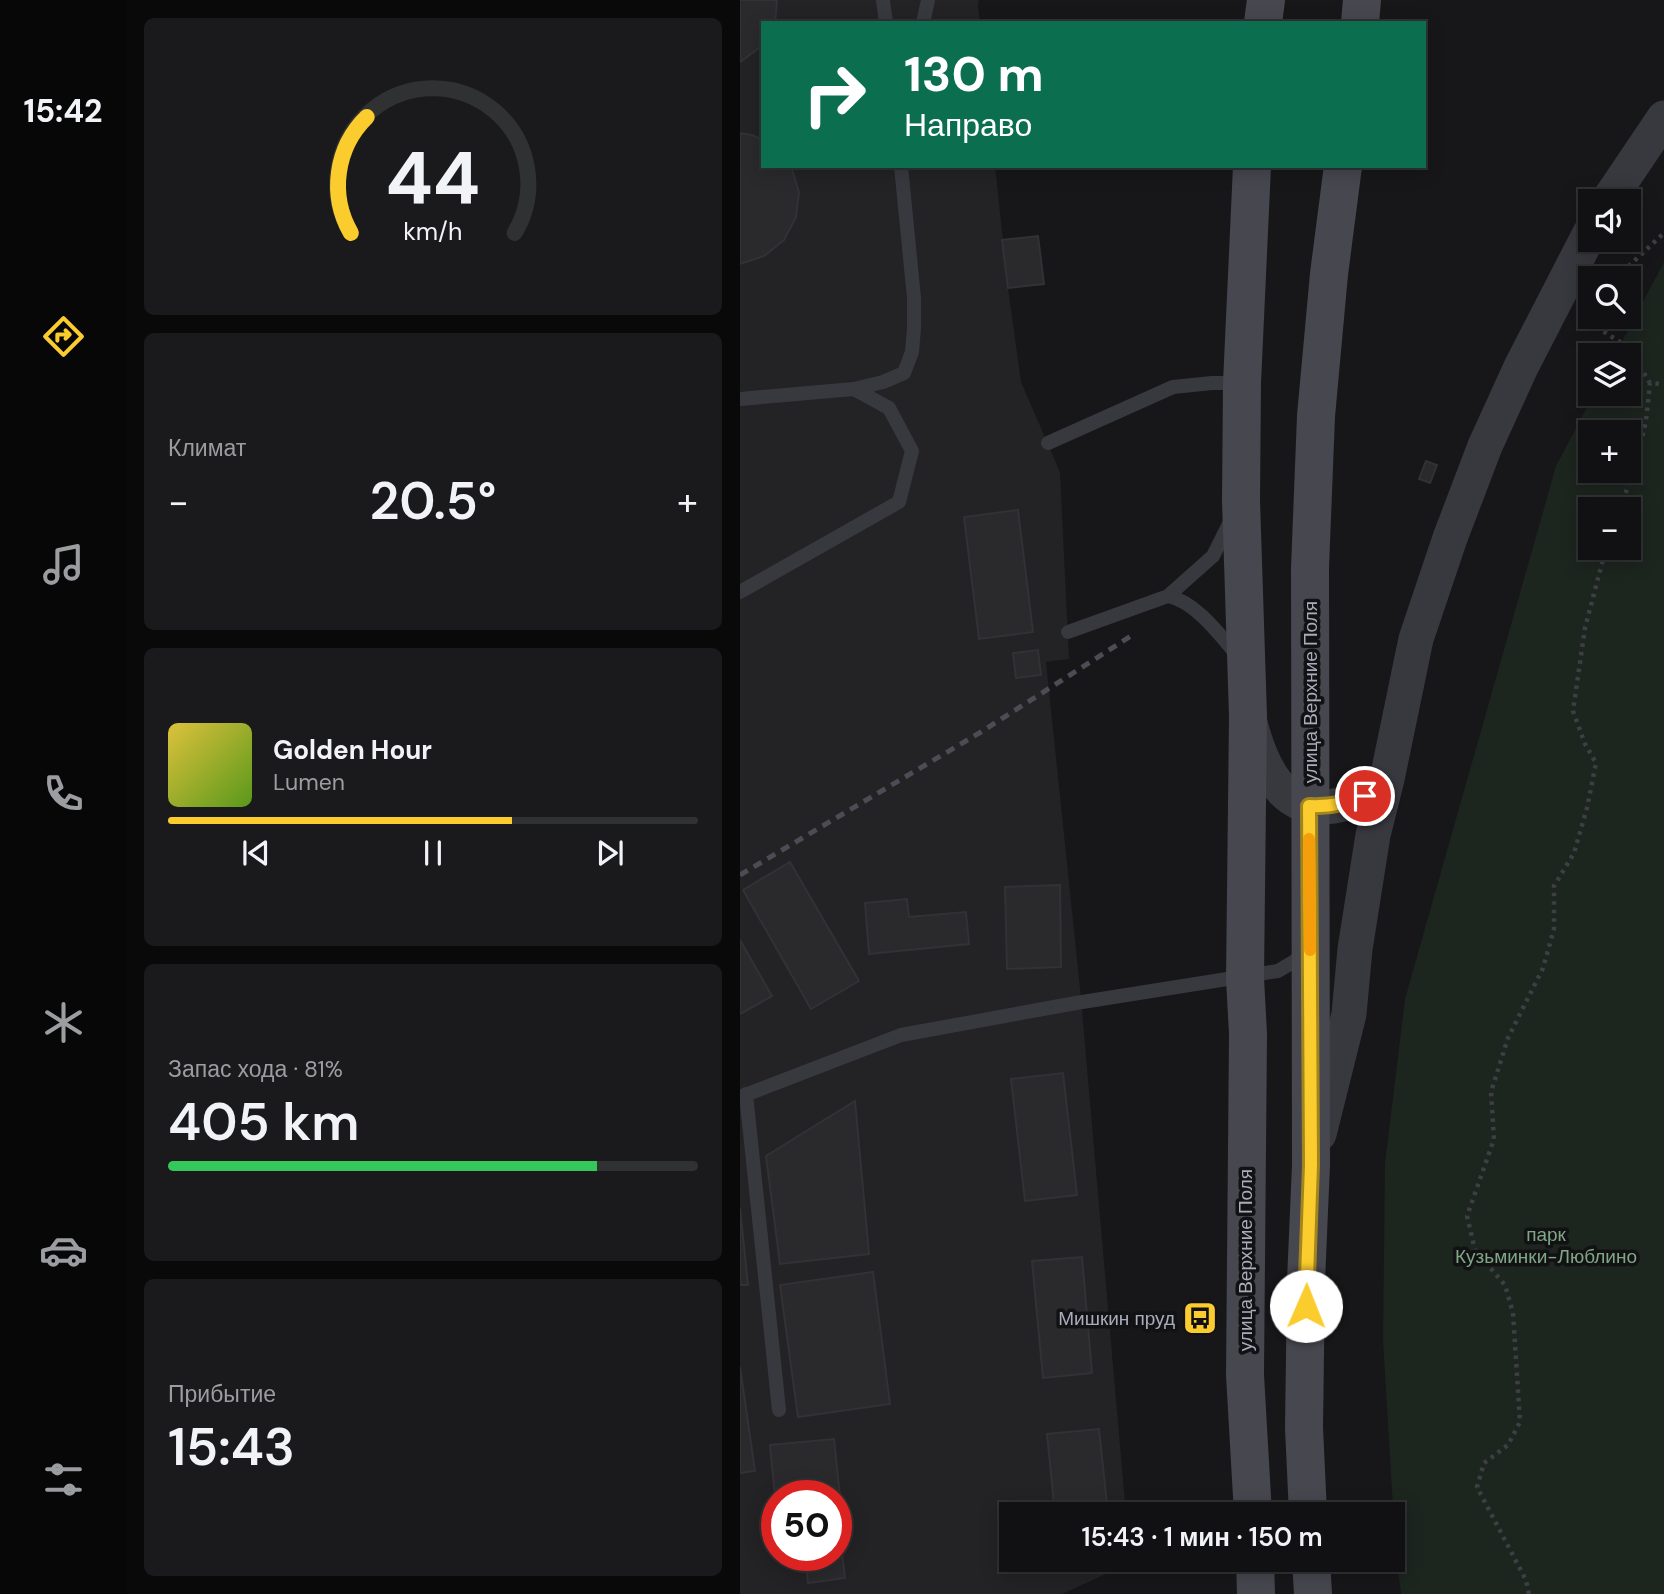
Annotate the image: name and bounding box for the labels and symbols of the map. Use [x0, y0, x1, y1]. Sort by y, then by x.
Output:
street label: улица Верхние Поля [1298, 601, 1323, 783]
pin [1335, 766, 1395, 826]
street label: улица Верхние Поля [1233, 1169, 1258, 1351]
park label: парк Кузьминки-Люблино [1455, 1222, 1637, 1269]
position arrow [1269, 1269, 1343, 1343]
bus stop icon: Мишкин пруд [1181, 1299, 1219, 1337]
place label: Мишкин пруд [1058, 1306, 1175, 1331]
speed limit sign: 50 [761, 1480, 852, 1571]

